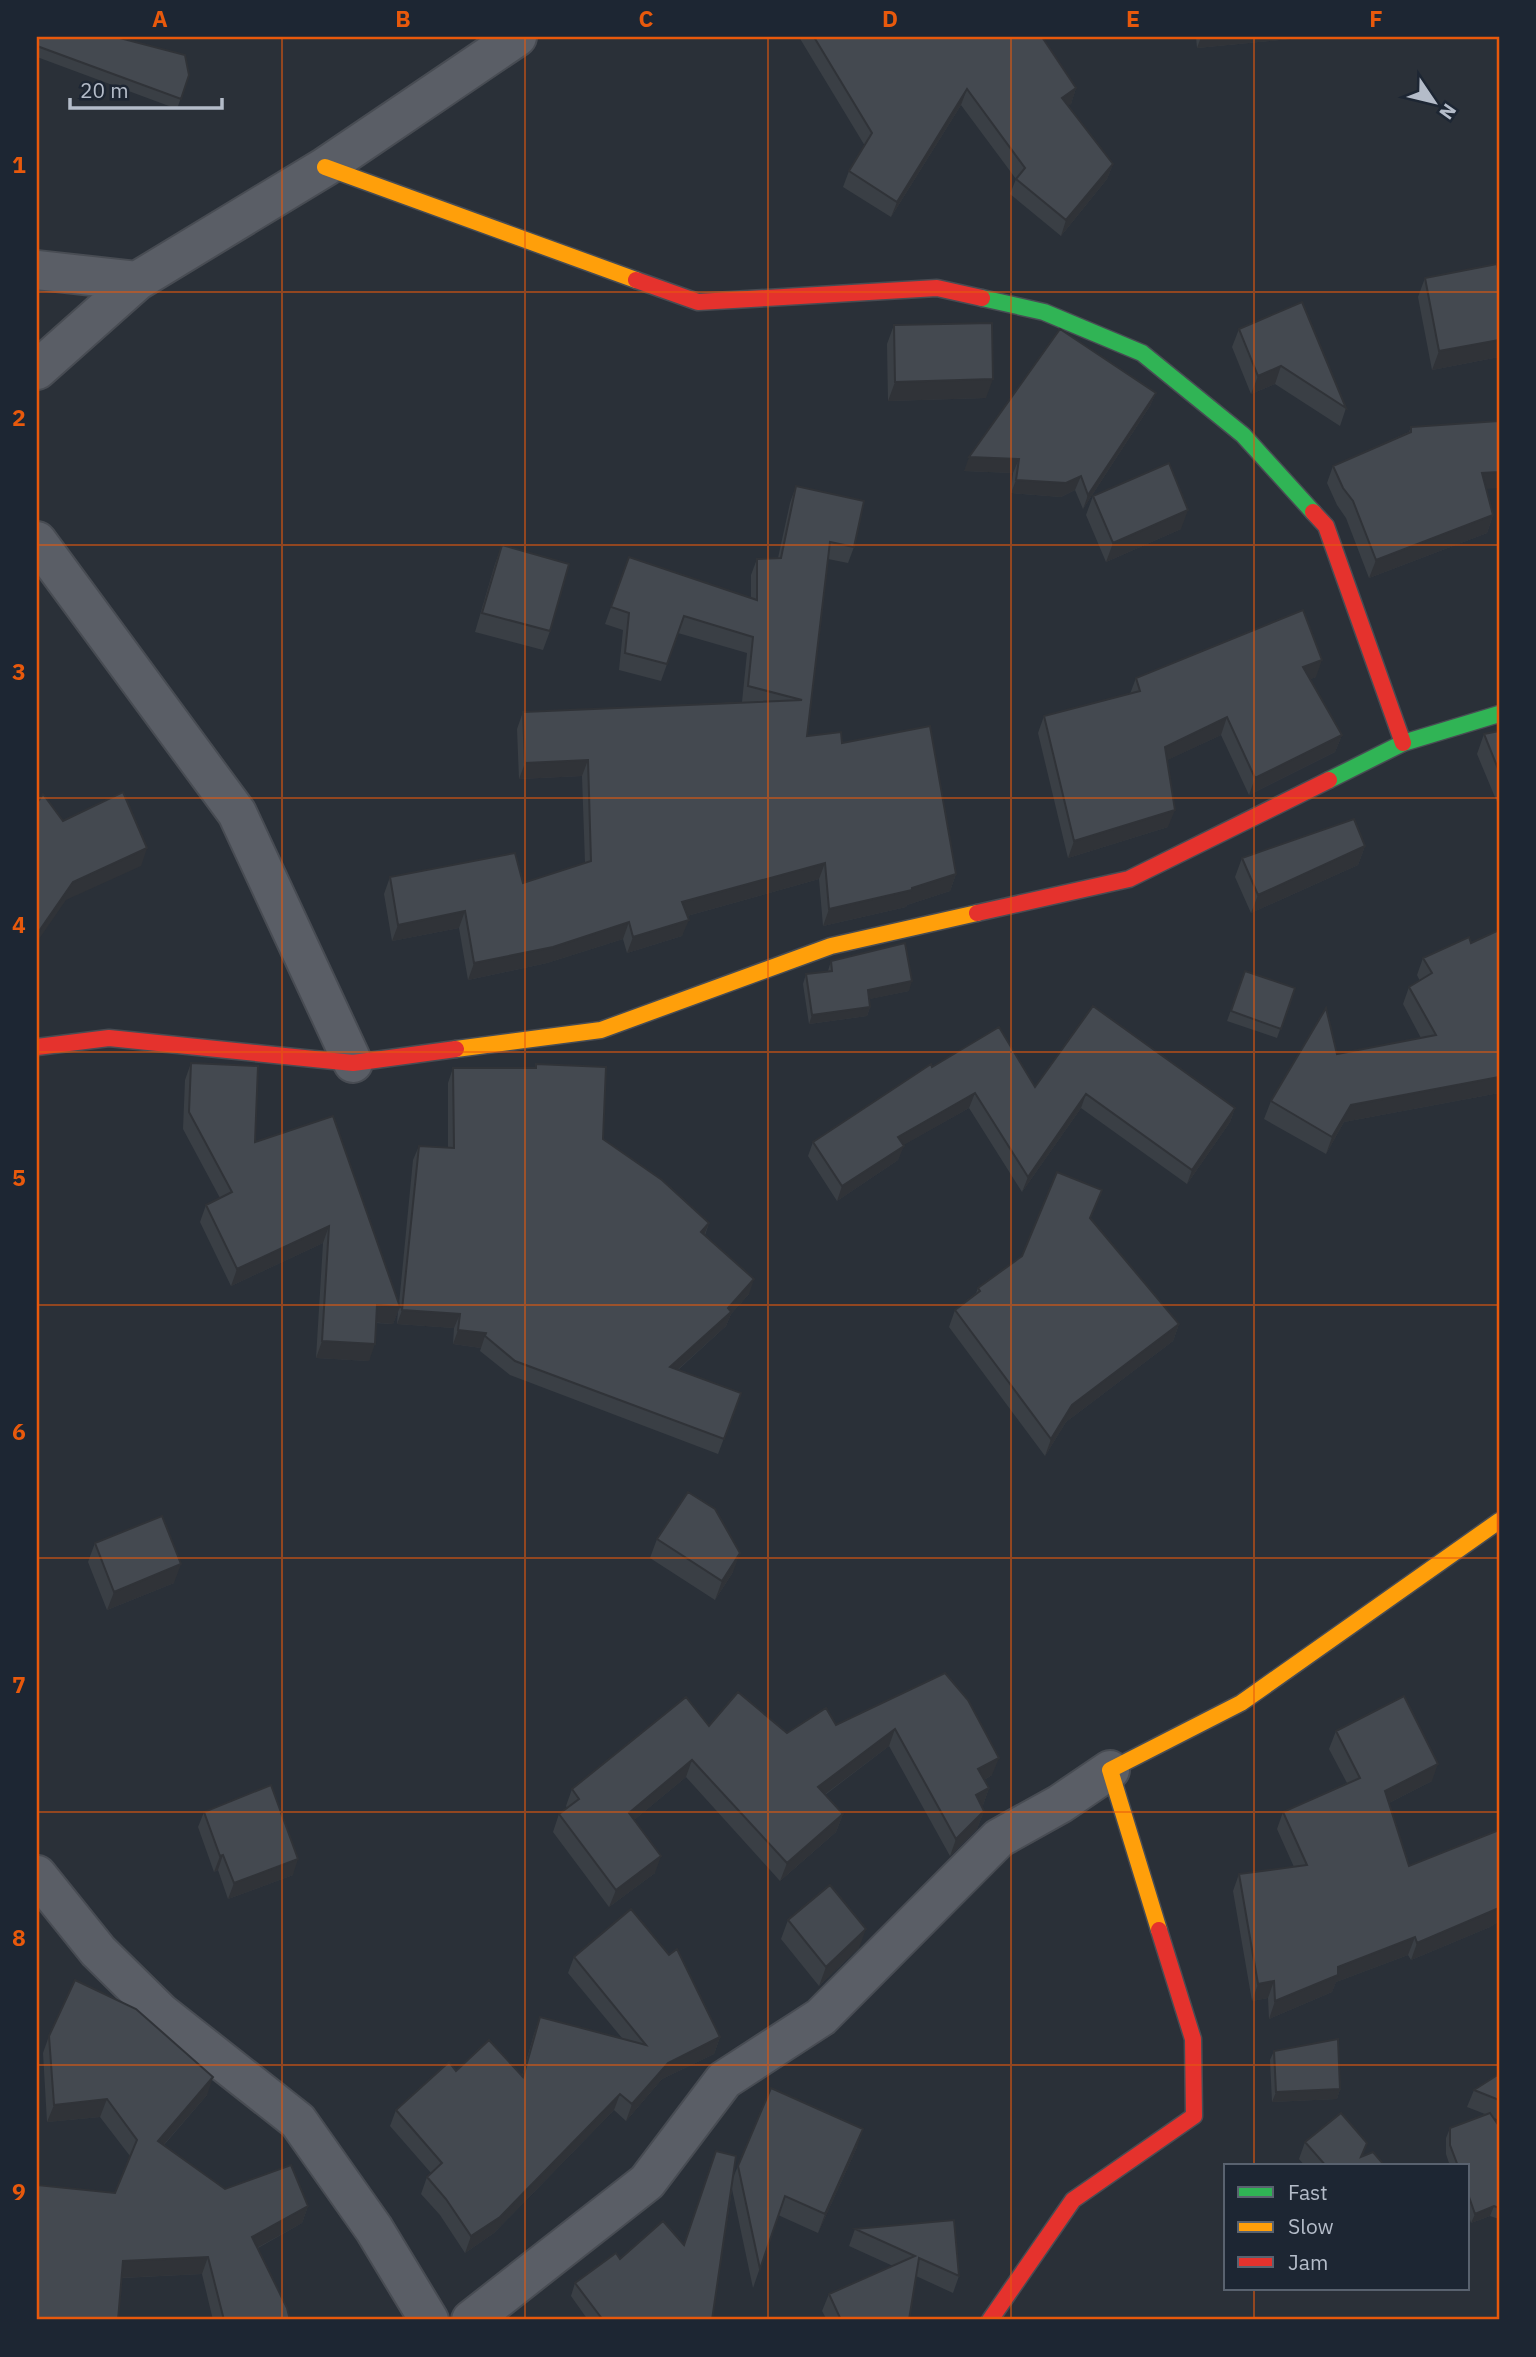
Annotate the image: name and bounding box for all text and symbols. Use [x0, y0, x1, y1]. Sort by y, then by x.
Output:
text: A [152, 3, 168, 33]
text: B [395, 3, 411, 33]
text: C [639, 3, 654, 33]
text: D [882, 3, 898, 33]
text: E [1126, 3, 1140, 33]
text: F [1369, 3, 1383, 33]
scale bar [70, 66, 222, 110]
north arrow [1400, 66, 1470, 136]
text: 20 m [80, 76, 129, 104]
text: N [1434, 99, 1462, 124]
text: 1 [12, 149, 26, 179]
text: 2 [12, 402, 26, 432]
text: 3 [12, 656, 26, 686]
text: 4 [12, 909, 26, 939]
text: 5 [12, 1162, 26, 1192]
text: 6 [12, 1416, 26, 1446]
text: 7 [12, 1669, 26, 1699]
text: 8 [12, 1922, 26, 1952]
legend [1224, 2164, 1470, 2290]
text: 9 [12, 2176, 26, 2206]
text: Fast [1288, 2178, 1328, 2206]
text: Slow [1288, 2212, 1334, 2240]
text: Jam [1288, 2248, 1328, 2276]

